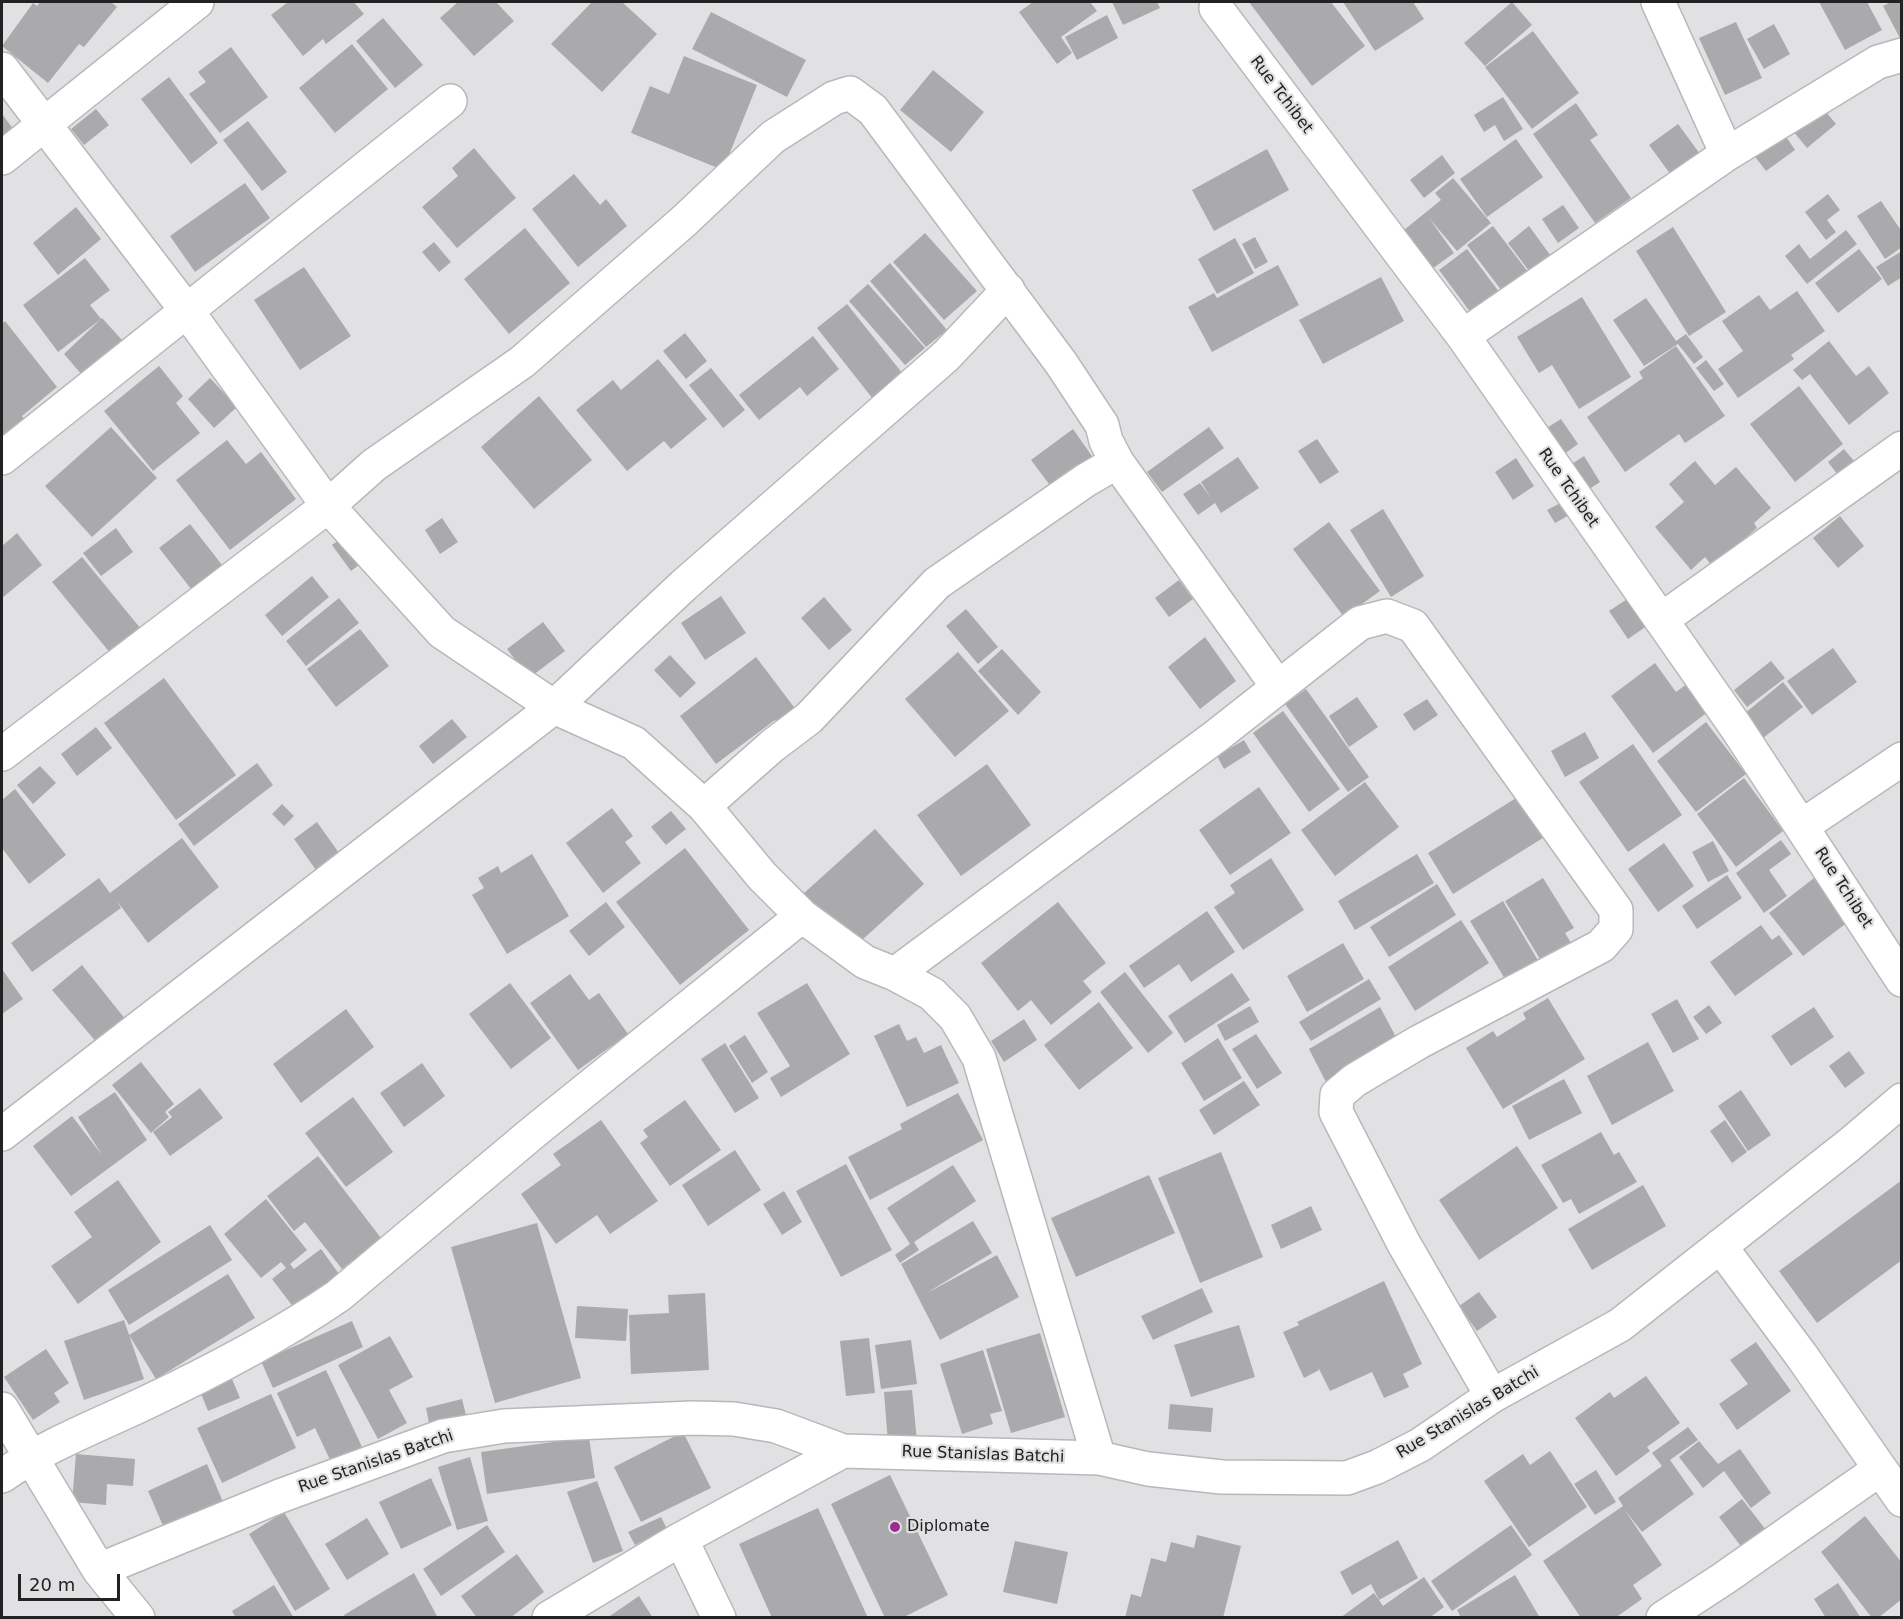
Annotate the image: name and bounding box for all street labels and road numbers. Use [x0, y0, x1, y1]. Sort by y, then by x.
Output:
street label: Rue Tchibet [1246, 52, 1316, 138]
street label: Rue Tchibet [1534, 445, 1602, 531]
street label: Rue Tchibet [1810, 844, 1876, 932]
street label: Rue Stanislas Batchi [1393, 1363, 1543, 1463]
street label: Rue Stanislas Batchi [296, 1426, 456, 1498]
street label: Rue Stanislas Batchi [901, 1443, 1065, 1467]

